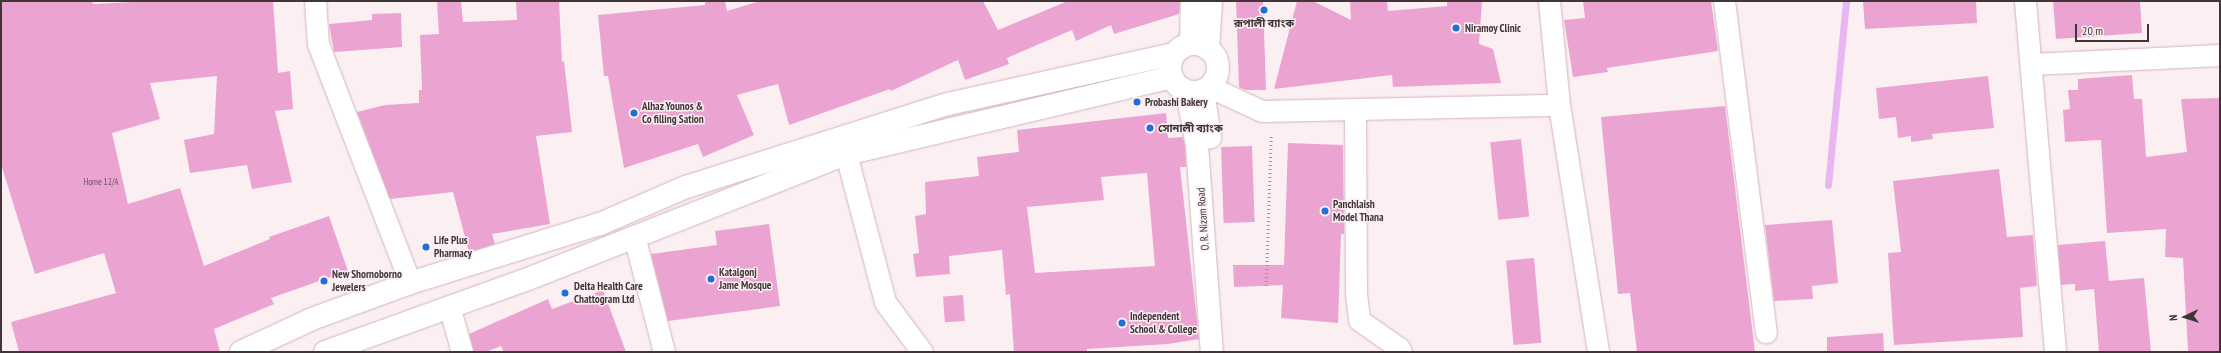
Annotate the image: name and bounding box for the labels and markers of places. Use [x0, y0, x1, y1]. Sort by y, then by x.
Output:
marker: রূপালী ব্যাংক [1259, 5, 1269, 15]
place label: রূপালী ব্যাংক [1234, 16, 1294, 30]
place label: Niramoy Clinic [1465, 21, 1521, 35]
marker: Niramoy Clinic [1450, 22, 1462, 34]
place label: Probashi Bakery [1145, 95, 1208, 109]
marker: Probashi Bakery [1132, 97, 1142, 107]
place label: Alhaz Younos & Co filling Sation [642, 100, 704, 126]
marker: Alhaz Younos & Co filling Sation [629, 108, 639, 118]
place label: সোনালী ব্যাংক [1158, 121, 1223, 135]
marker: সোনালী ব্যাংক [1145, 123, 1155, 133]
place label: Panchlaish Model Thana [1333, 198, 1384, 224]
marker: Panchlaish Model Thana [1320, 206, 1330, 216]
place label: Life Plus Pharmacy [434, 234, 472, 260]
marker: Life Plus Pharmacy [421, 242, 431, 252]
place label: Katalgonj Jame Mosque [719, 266, 772, 292]
place label: New Shornoborno Jewelers [332, 268, 402, 294]
marker: Katalgonj Jame Mosque [706, 274, 716, 284]
marker: New Shornoborno Jewelers [319, 276, 329, 286]
place label: Delta Health Care Chattogram Ltd [574, 280, 643, 306]
marker: Delta Health Care Chattogram Ltd [559, 287, 571, 299]
place label: Independent School & College [1130, 310, 1197, 336]
marker: Independent School & College [1117, 318, 1127, 328]

